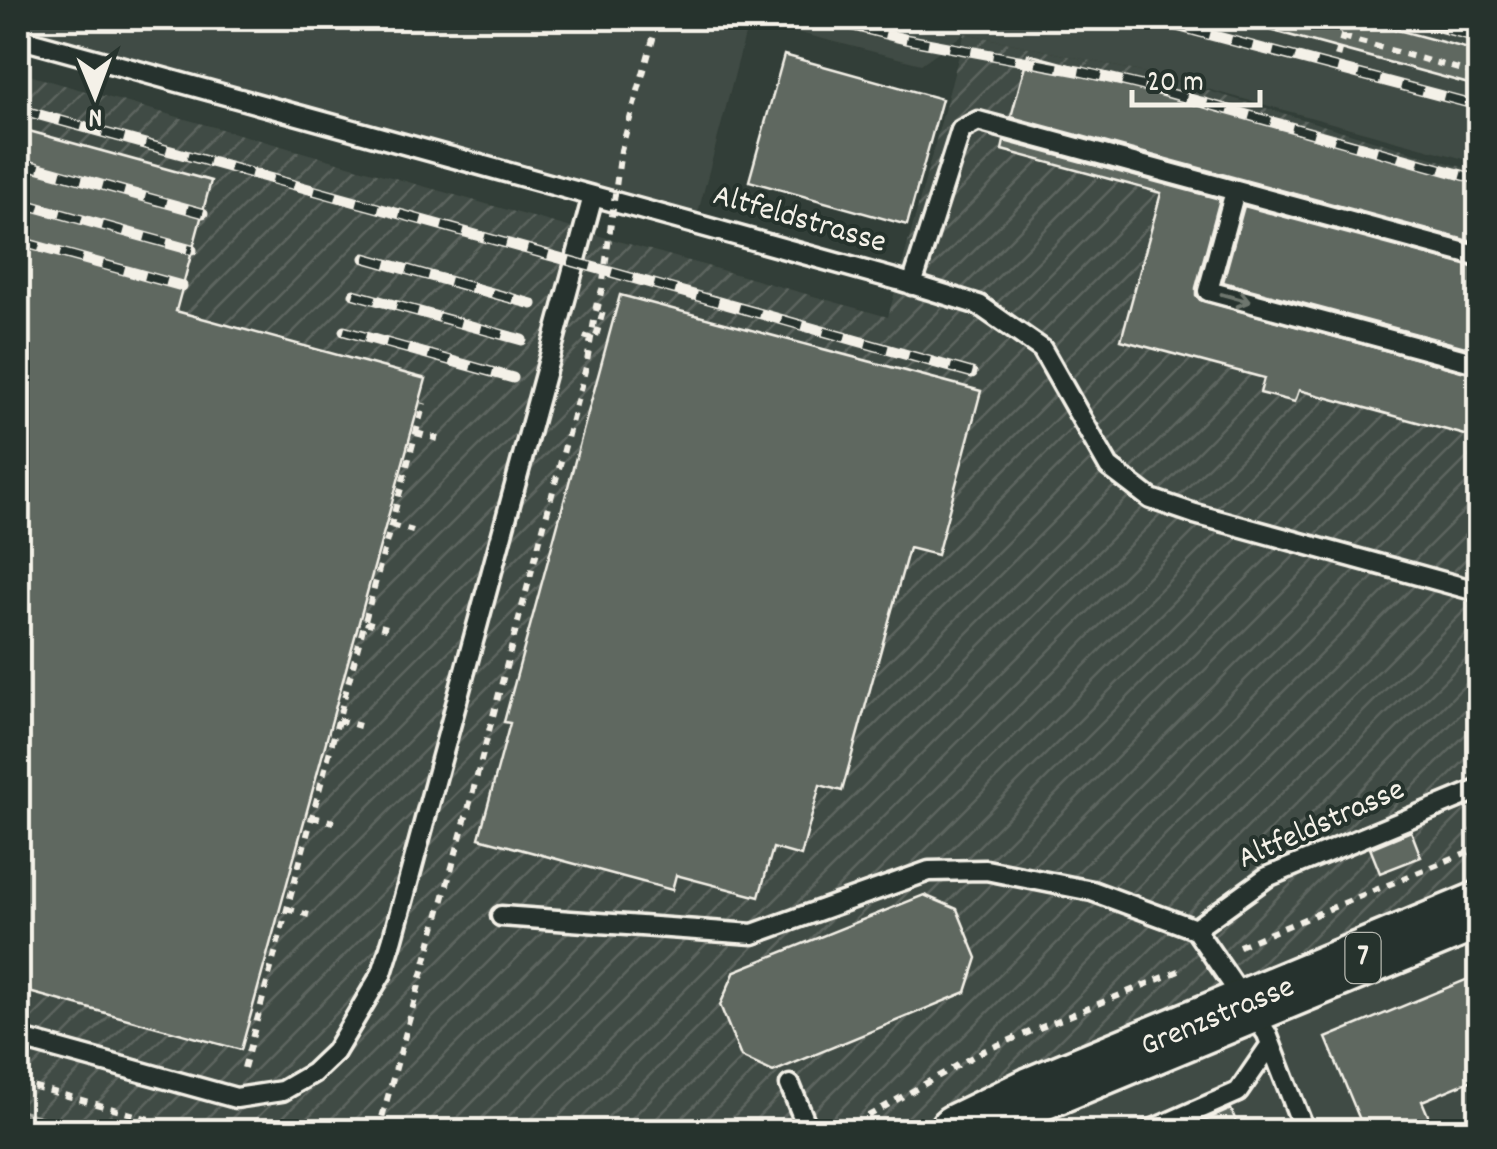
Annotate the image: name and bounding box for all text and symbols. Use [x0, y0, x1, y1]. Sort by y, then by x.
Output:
north arrow [45, 45, 145, 145]
scale bar [1132, 45, 1260, 107]
text: 20 m [1147, 63, 1204, 106]
text: N [88, 95, 103, 135]
street label: Altfeldstrasse [707, 174, 891, 268]
one-way arrow [1220, 290, 1251, 309]
street label: Altfeldstrasse [1231, 769, 1413, 883]
road number: 7 [1346, 933, 1380, 983]
street label: Grenzstrasse [1134, 966, 1302, 1071]

